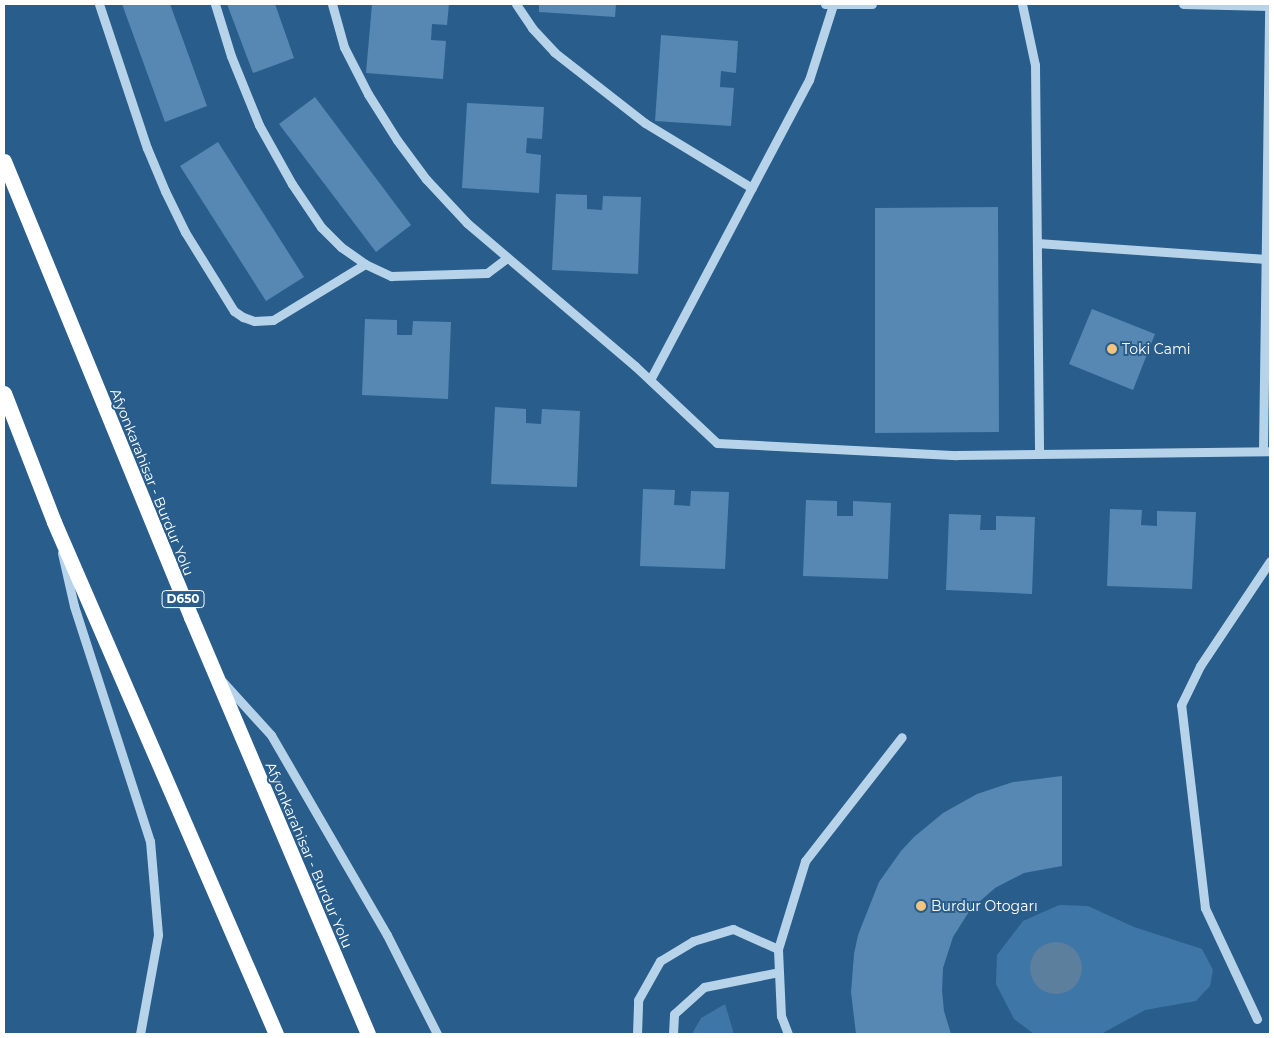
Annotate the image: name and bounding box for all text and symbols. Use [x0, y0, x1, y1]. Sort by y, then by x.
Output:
place label: Toki Cami [1122, 341, 1191, 357]
marker: Toki Cami [1106, 343, 1118, 355]
street label: Afyonkarahisar - Burdur Yolu [107, 386, 197, 578]
road number: D650 [160, 590, 206, 608]
street label: Afyonkarahisar - Burdur Yolu [262, 760, 356, 950]
place label: Burdur Otogarı [931, 898, 1038, 914]
marker: Burdur Otogarı [915, 900, 927, 912]

